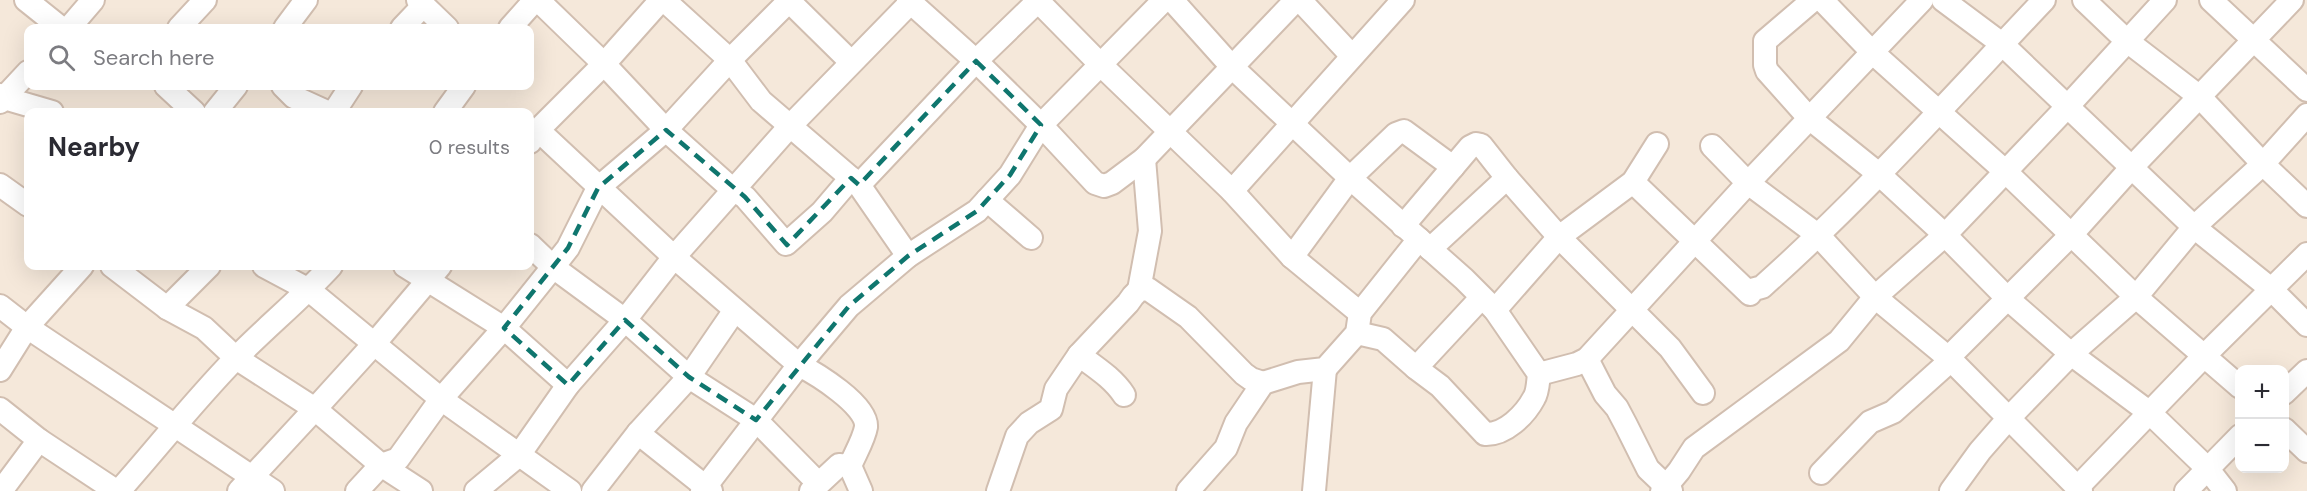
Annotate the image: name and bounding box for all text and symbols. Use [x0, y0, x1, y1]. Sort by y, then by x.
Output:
search box [24, 24, 534, 90]
icon: search [45, 41, 78, 74]
text: Search here [93, 43, 214, 72]
text: Nearby [48, 130, 140, 164]
text: 0 results [429, 134, 510, 160]
map controls [2235, 365, 2289, 473]
button: + [2235, 365, 2289, 419]
button: − [2235, 419, 2289, 473]

